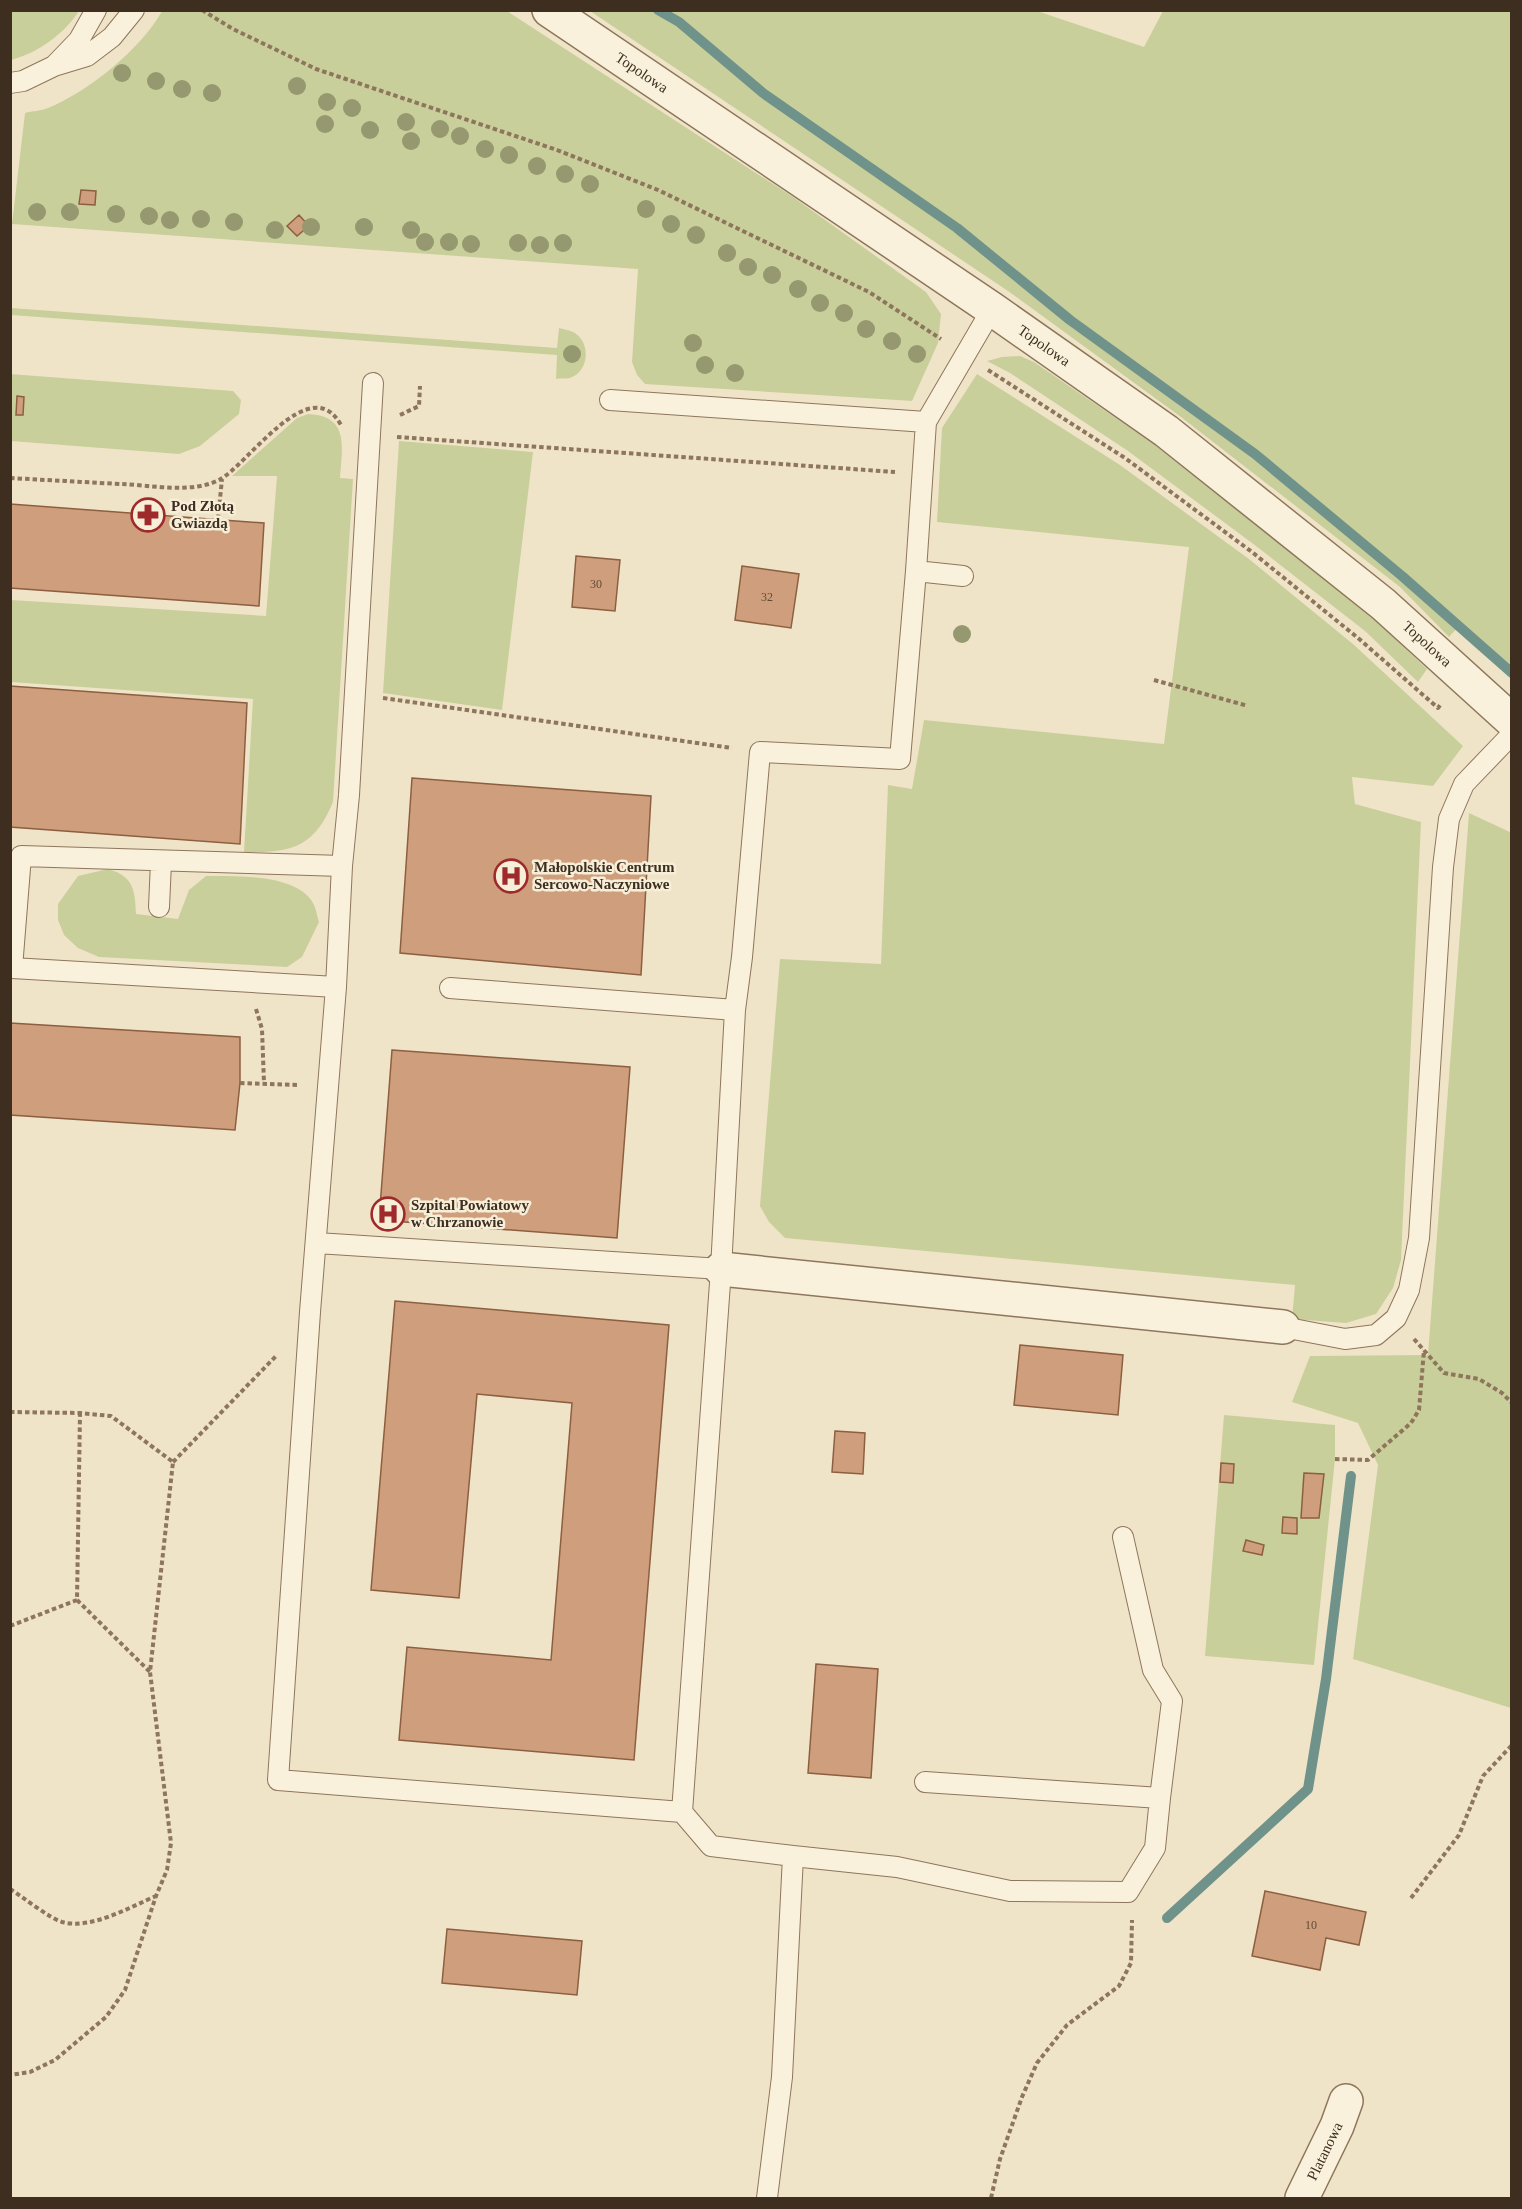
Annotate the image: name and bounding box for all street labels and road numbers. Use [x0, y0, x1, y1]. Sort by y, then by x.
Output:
street label: Topolowa [613, 49, 671, 96]
street label: Topolowa [1015, 322, 1073, 369]
street label: Topolowa [1400, 618, 1455, 670]
street label: Platanowa [1304, 2119, 1346, 2183]

